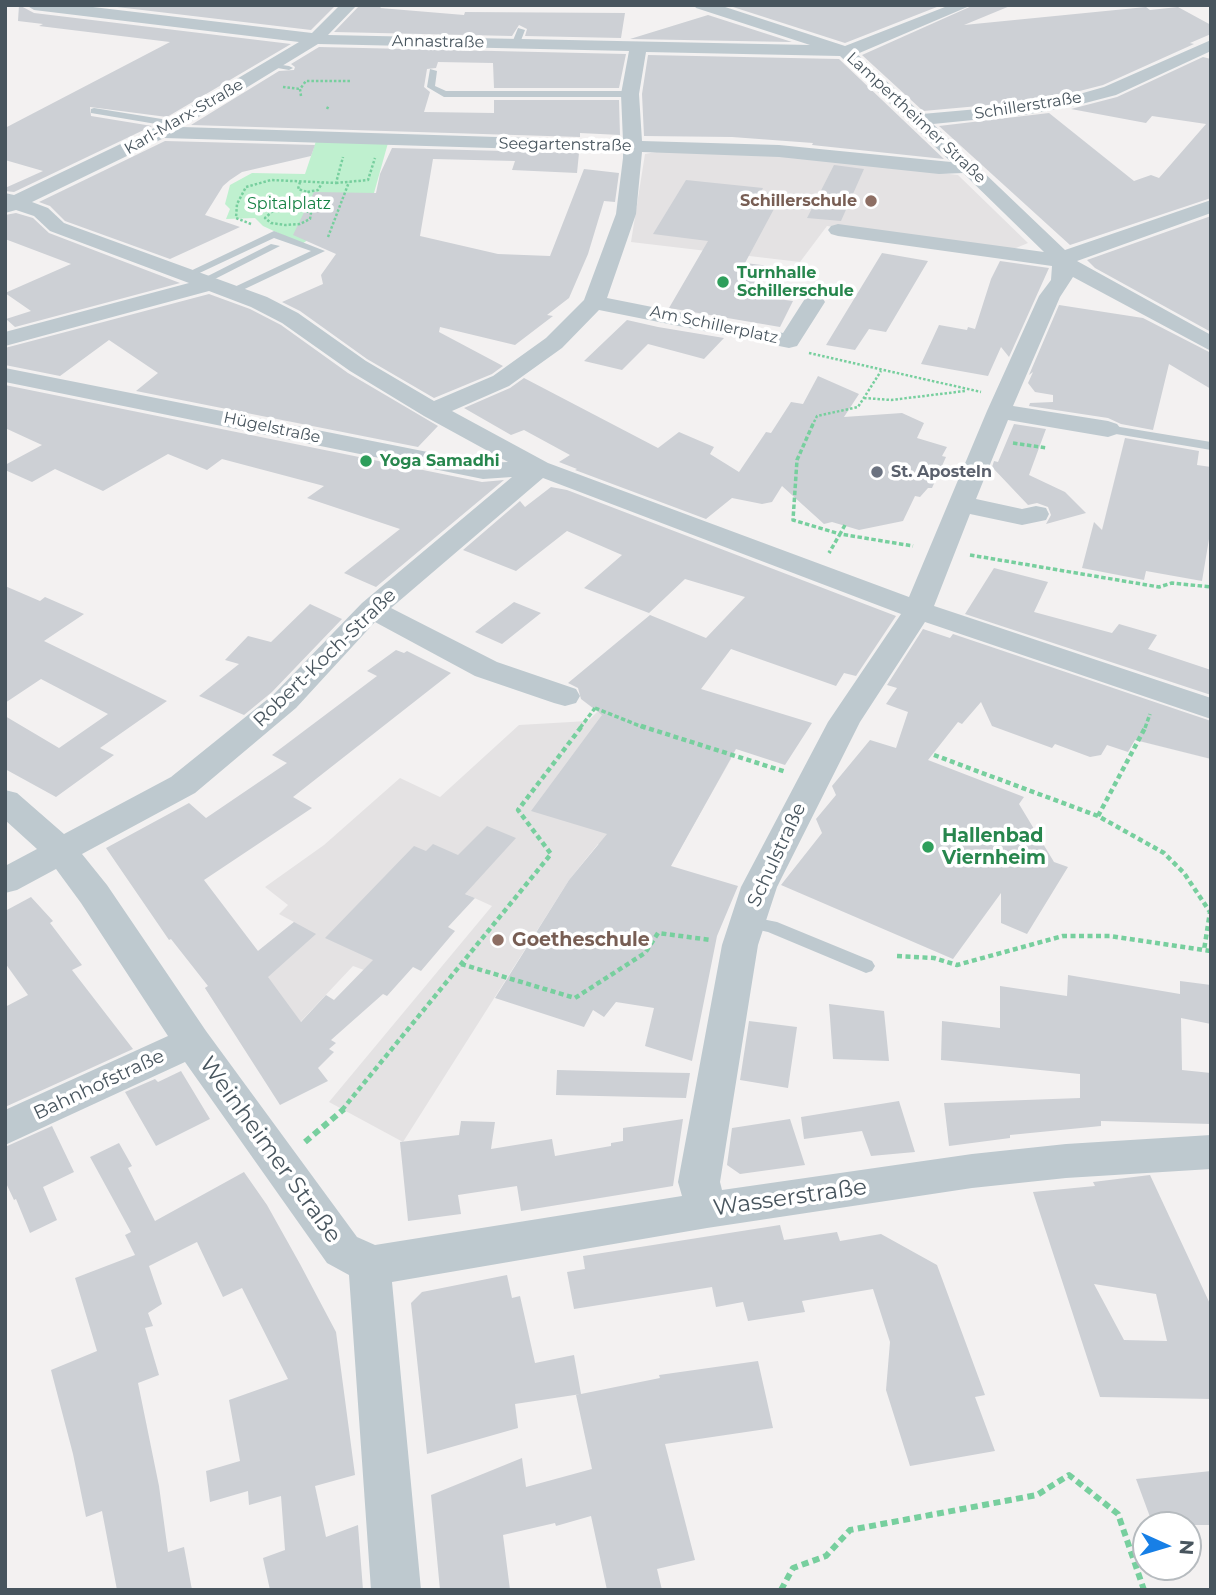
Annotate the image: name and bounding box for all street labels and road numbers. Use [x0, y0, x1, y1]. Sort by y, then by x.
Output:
street label: Annastraße [392, 32, 484, 52]
street label: Lampertheimer Straße [842, 48, 990, 188]
street label: Karl-Marx-Straße [121, 75, 247, 159]
street label: Schillerstraße [973, 88, 1083, 124]
street label: Seegartenstraße [498, 134, 632, 156]
street label: Am Schillerplatz [648, 302, 780, 348]
street label: Hügelstraße [222, 408, 322, 448]
street label: Robert-Koch-Straße [249, 584, 401, 732]
street label: Schulstraße [743, 799, 811, 911]
street label: Bahnhofstraße [30, 1045, 168, 1125]
street label: Weinheimer Straße [193, 1051, 347, 1249]
street label: Wasserstraße [711, 1174, 869, 1222]

